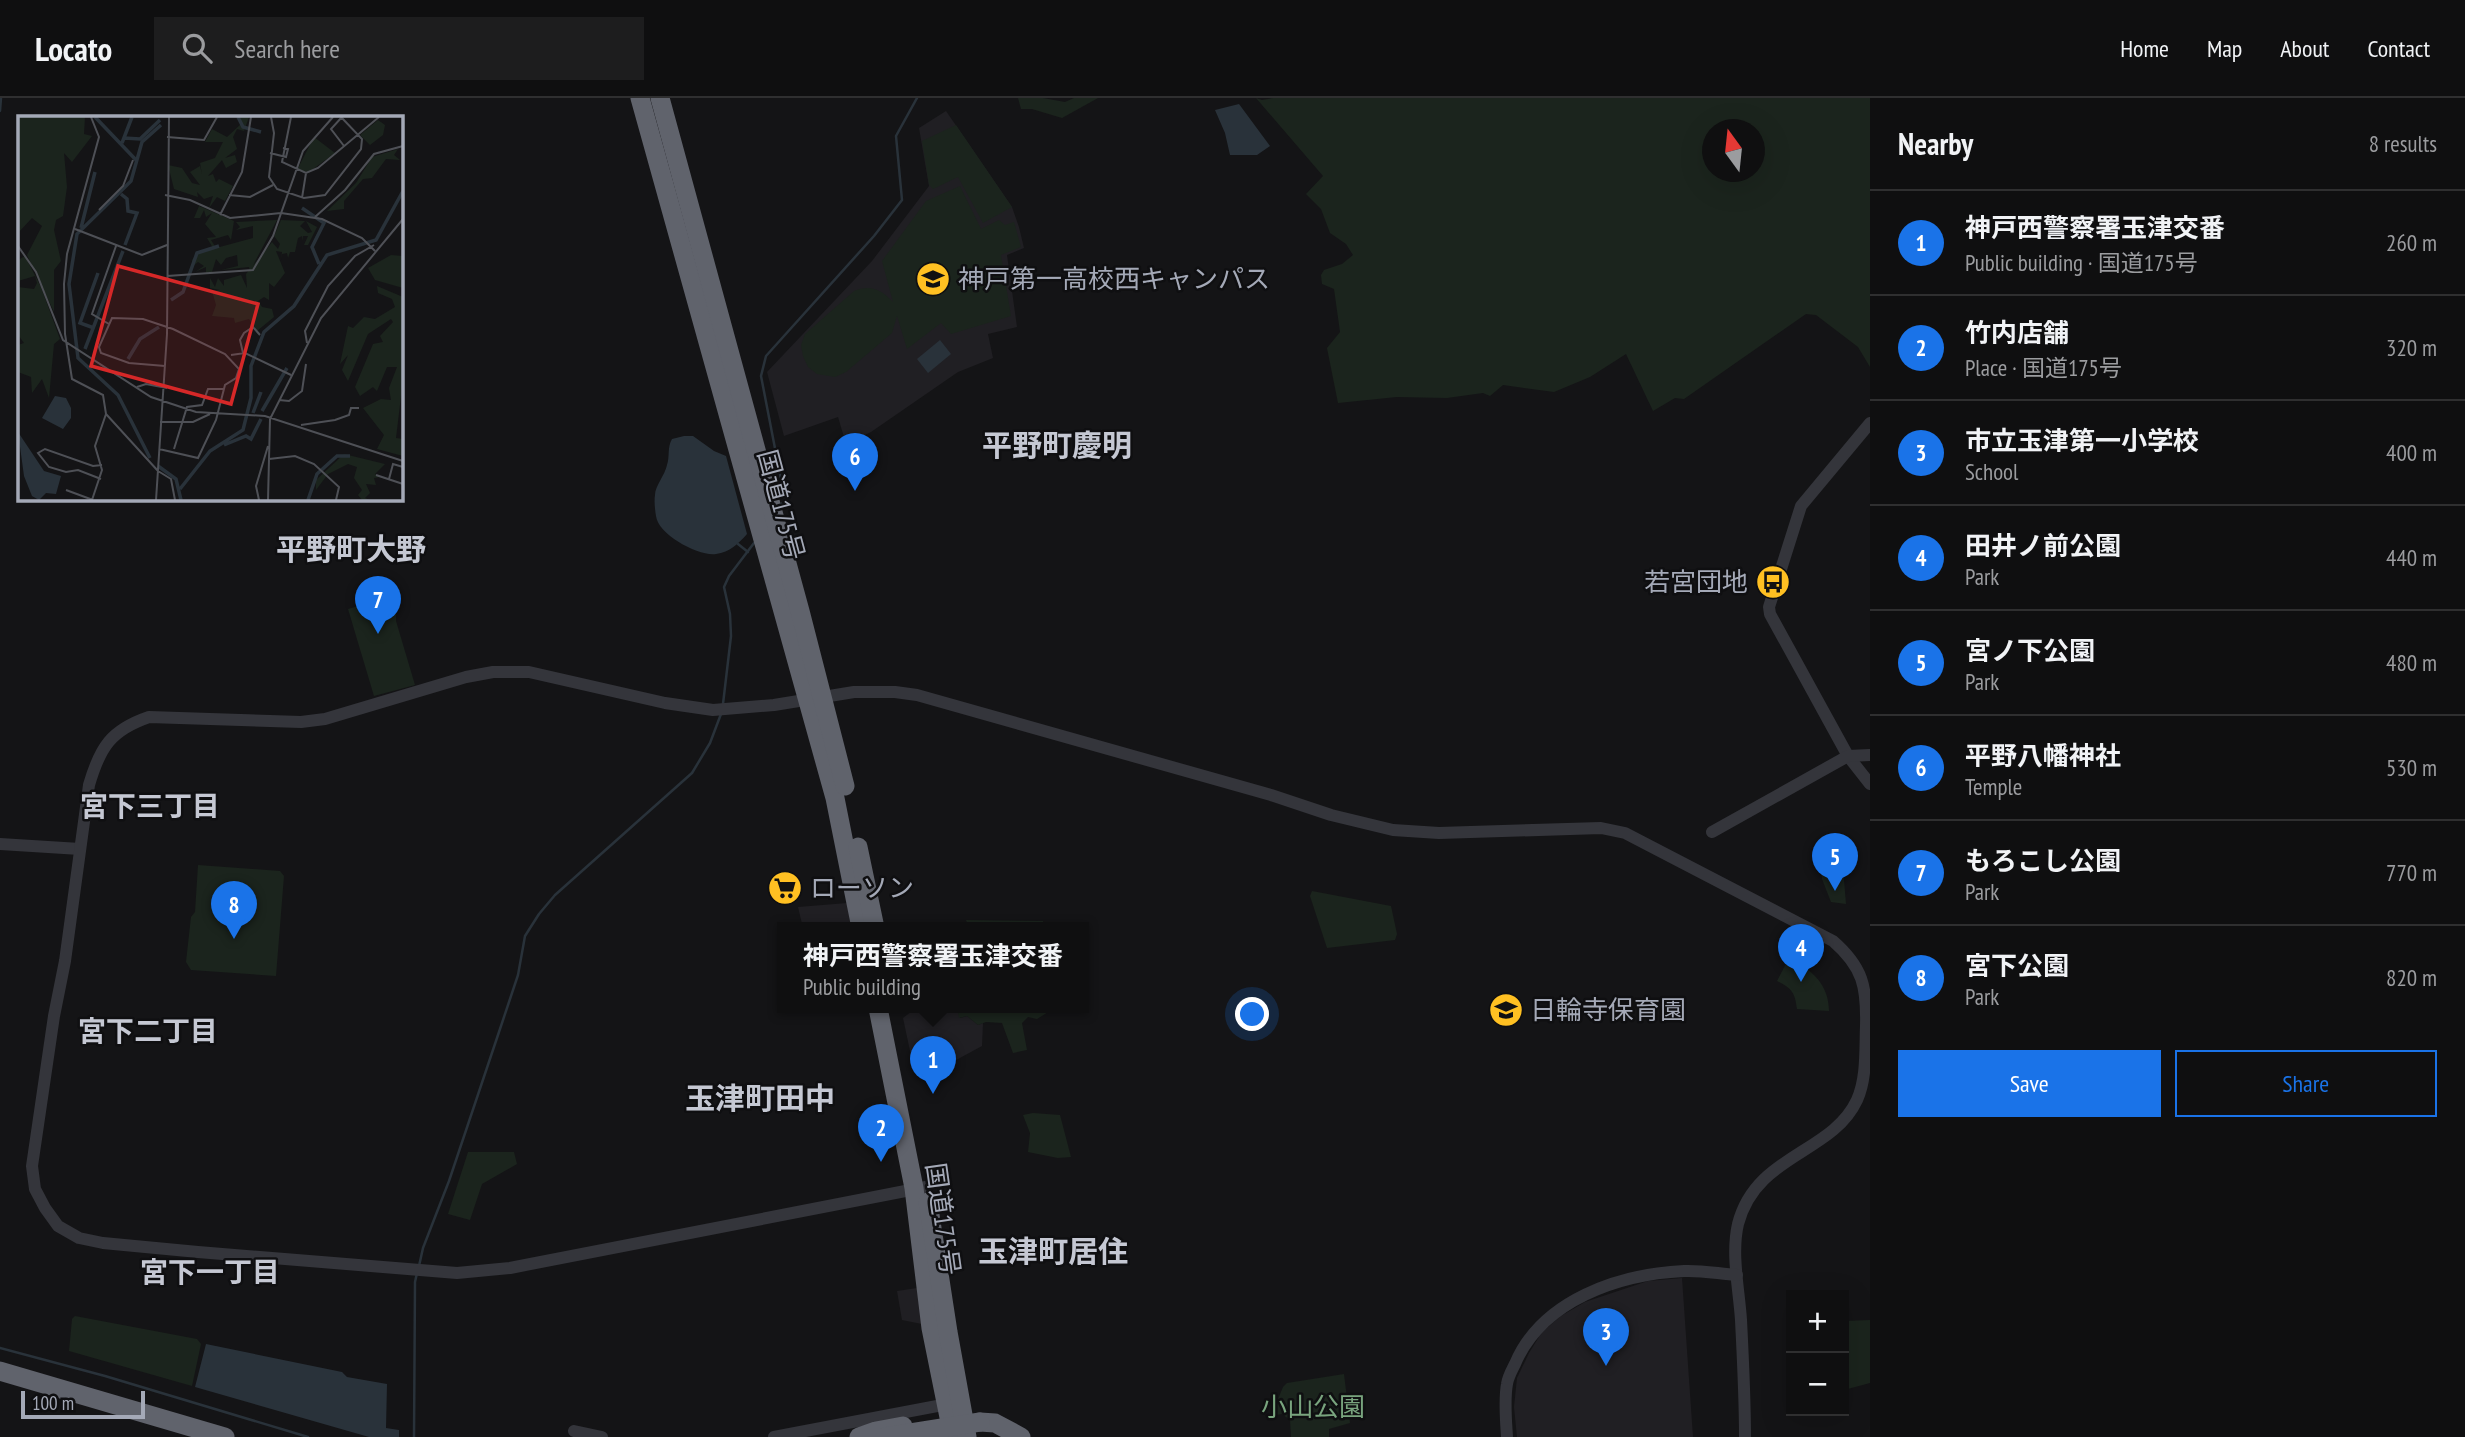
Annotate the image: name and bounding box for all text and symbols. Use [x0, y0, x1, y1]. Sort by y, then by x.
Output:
search box [154, 17, 644, 80]
text: Locato [35, 27, 112, 70]
icon: search [178, 29, 216, 67]
text: Search here [234, 32, 340, 65]
text: Home [2120, 33, 2169, 64]
text: Map [2207, 33, 2242, 64]
text: About [2280, 33, 2329, 64]
text: Contact [2367, 33, 2430, 64]
inset map [18, 116, 402, 500]
north arrow [1702, 119, 1765, 182]
text: Nearby [1898, 124, 1973, 163]
text: 8 results [2369, 129, 2437, 158]
text: 神戸西警察署玉津交番 [1965, 211, 2225, 244]
text: 1 [1916, 228, 1927, 257]
text: 260 m [2386, 228, 2437, 257]
text: Public building · 国道175号 [1965, 248, 2198, 277]
school or university icon: 神戸第一高校西キャンパス [914, 260, 952, 298]
place label: 神戸第一高校西キャンパス [958, 262, 1270, 295]
text: 竹内店舗 [1965, 316, 2069, 349]
text: 2 [1916, 333, 1927, 362]
text: 320 m [2386, 333, 2437, 362]
text: Place · 国道175号 [1965, 353, 2122, 382]
text: 市立玉津第一小学校 [1965, 424, 2199, 457]
district label: 平野町慶明 [982, 425, 1132, 464]
pin: 6 [832, 433, 878, 491]
text: 3 [1916, 438, 1927, 467]
text: 400 m [2386, 438, 2437, 467]
street label: 国道175号 [751, 446, 812, 564]
text: School [1965, 457, 2018, 486]
district label: 平野町大野 [276, 529, 426, 568]
text: 田井ノ前公園 [1965, 529, 2121, 562]
text: 4 [1916, 543, 1927, 572]
text: 440 m [2386, 543, 2437, 572]
text: Park [1965, 562, 1999, 591]
bus stop icon: 若宮団地 [1754, 563, 1792, 601]
place label: 若宮団地 [1644, 565, 1748, 598]
pin: 7 [355, 576, 401, 634]
text: 宮ノ下公園 [1965, 634, 2095, 667]
text: 5 [1916, 648, 1927, 677]
text: 480 m [2386, 648, 2437, 677]
text: Park [1965, 667, 1999, 696]
text: 平野八幡神社 [1965, 739, 2121, 772]
text: 6 [1916, 753, 1927, 782]
text: 530 m [2386, 753, 2437, 782]
text: Temple [1965, 772, 2022, 801]
district label: 宮下三丁目 [80, 787, 220, 824]
pin: 5 [1812, 833, 1858, 891]
text: もろこし公園 [1965, 844, 2121, 877]
text: 7 [1916, 858, 1927, 887]
text: 770 m [2386, 858, 2437, 887]
supermarket icon: ローソン [766, 869, 804, 907]
place label: ローソン [810, 871, 914, 904]
text: Park [1965, 877, 1999, 906]
pin: 8 [211, 881, 257, 939]
popup [777, 922, 1089, 1013]
pin: 4 [1778, 924, 1824, 982]
text: 神戸西警察署玉津交番 [803, 939, 1063, 972]
text: 宮下公園 [1965, 949, 2069, 982]
text: 8 [1916, 963, 1927, 992]
text: 820 m [2386, 963, 2437, 992]
text: Public building [803, 972, 921, 1001]
text: Park [1965, 982, 1999, 1011]
school or university icon: 日輪寺保育園 [1487, 991, 1525, 1029]
place label: 日輪寺保育園 [1530, 993, 1686, 1026]
your location [1235, 997, 1269, 1031]
district label: 宮下二丁目 [78, 1012, 218, 1049]
pin: 1 [910, 1036, 956, 1094]
button: Save [1898, 1050, 2161, 1117]
button: Share [2175, 1050, 2437, 1117]
district label: 玉津町田中 [685, 1078, 835, 1117]
pin: 2 [858, 1104, 904, 1162]
street label: 国道175号 [919, 1161, 968, 1277]
district label: 玉津町居住 [978, 1231, 1128, 1270]
district label: 宮下一丁目 [140, 1253, 280, 1290]
map controls [1786, 1290, 1849, 1416]
button: + [1786, 1290, 1849, 1353]
pin: 3 [1583, 1308, 1629, 1366]
button: − [1786, 1353, 1849, 1416]
scale bar [21, 1388, 145, 1420]
park label: 小山公園 [1261, 1390, 1365, 1423]
text: 100 m [32, 1391, 74, 1415]

